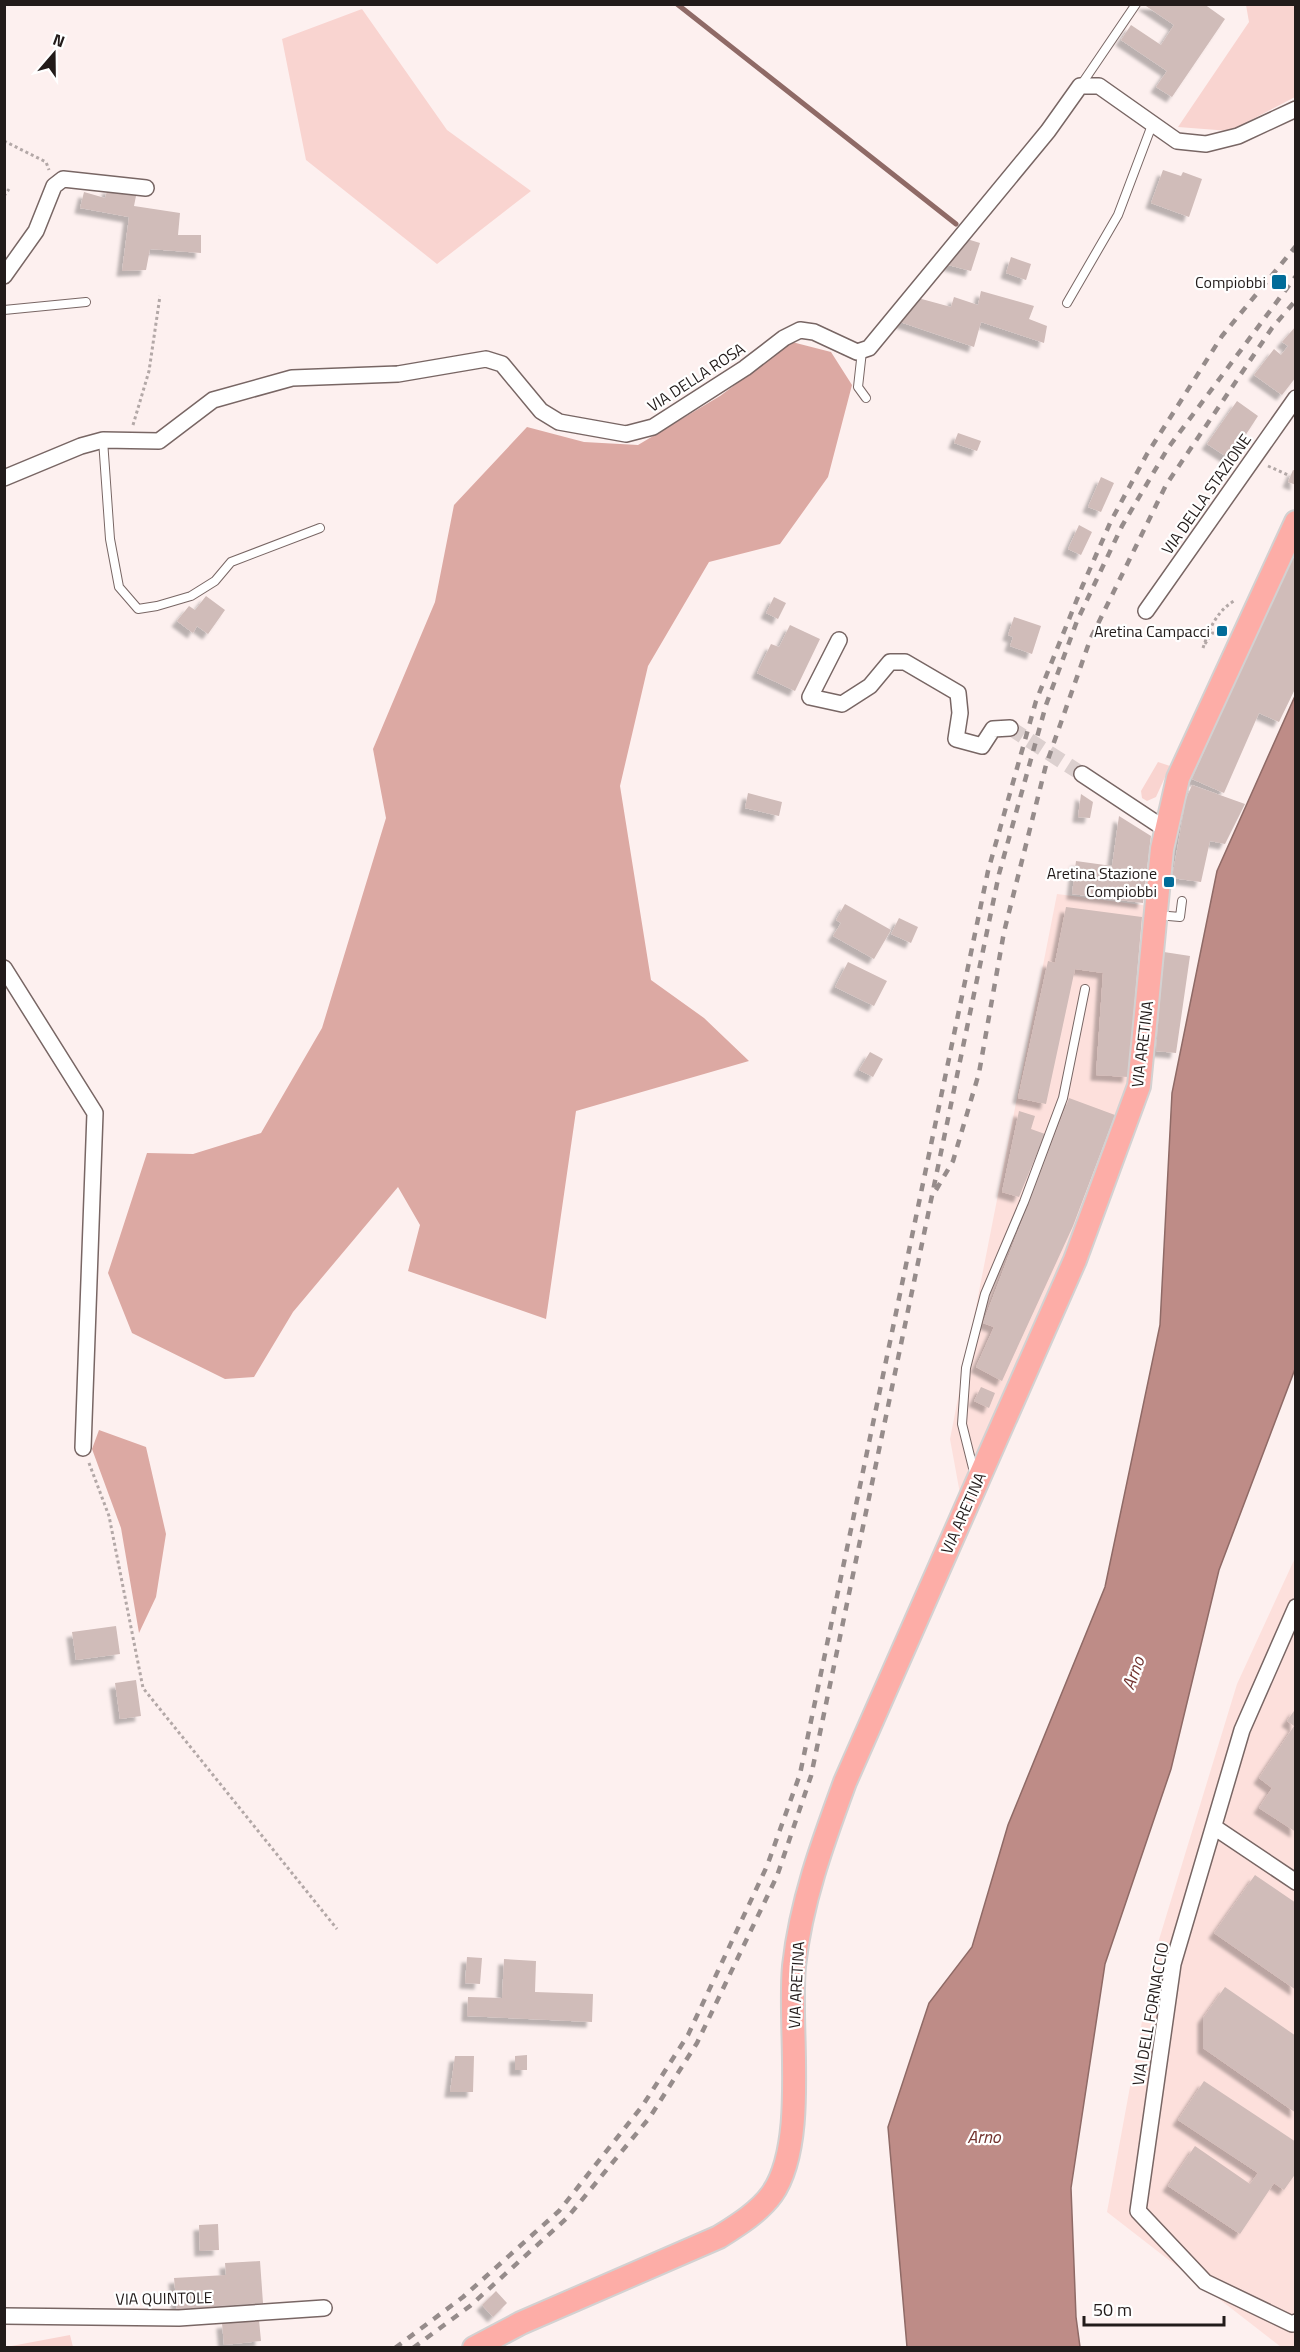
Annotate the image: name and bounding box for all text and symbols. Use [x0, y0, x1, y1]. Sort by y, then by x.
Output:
north arrow [24, 24, 84, 84]
text: N [50, 27, 68, 53]
place label: Compiobbi [1195, 270, 1266, 294]
marker: Compiobbi [1270, 273, 1288, 291]
street label: VIA DELLA ROSA [642, 336, 750, 418]
street label: VIA DELLA STAZIONE [1155, 429, 1257, 559]
place label: Aretina Campacci [1094, 619, 1210, 643]
marker: Aretina Campacci [1215, 624, 1229, 638]
place label: Aretina Stazione Compiobbi [1047, 861, 1157, 903]
marker: Aretina Stazione Compiobbi [1162, 875, 1176, 889]
street label: VIA ARETINA [1125, 999, 1159, 1089]
street label: VIA ARETINA [934, 1468, 992, 1558]
water label: Arno [1115, 1652, 1152, 1693]
street label: VIA ARETINA [782, 1940, 810, 2029]
street label: VIA DELL FORNACCIO [1126, 1941, 1174, 2087]
water label: Arno [967, 2123, 1002, 2150]
street label: VIA QUINTOLE [115, 2285, 213, 2311]
scale bar [1084, 2289, 1224, 2327]
text: 50 m [1093, 2296, 1132, 2323]

